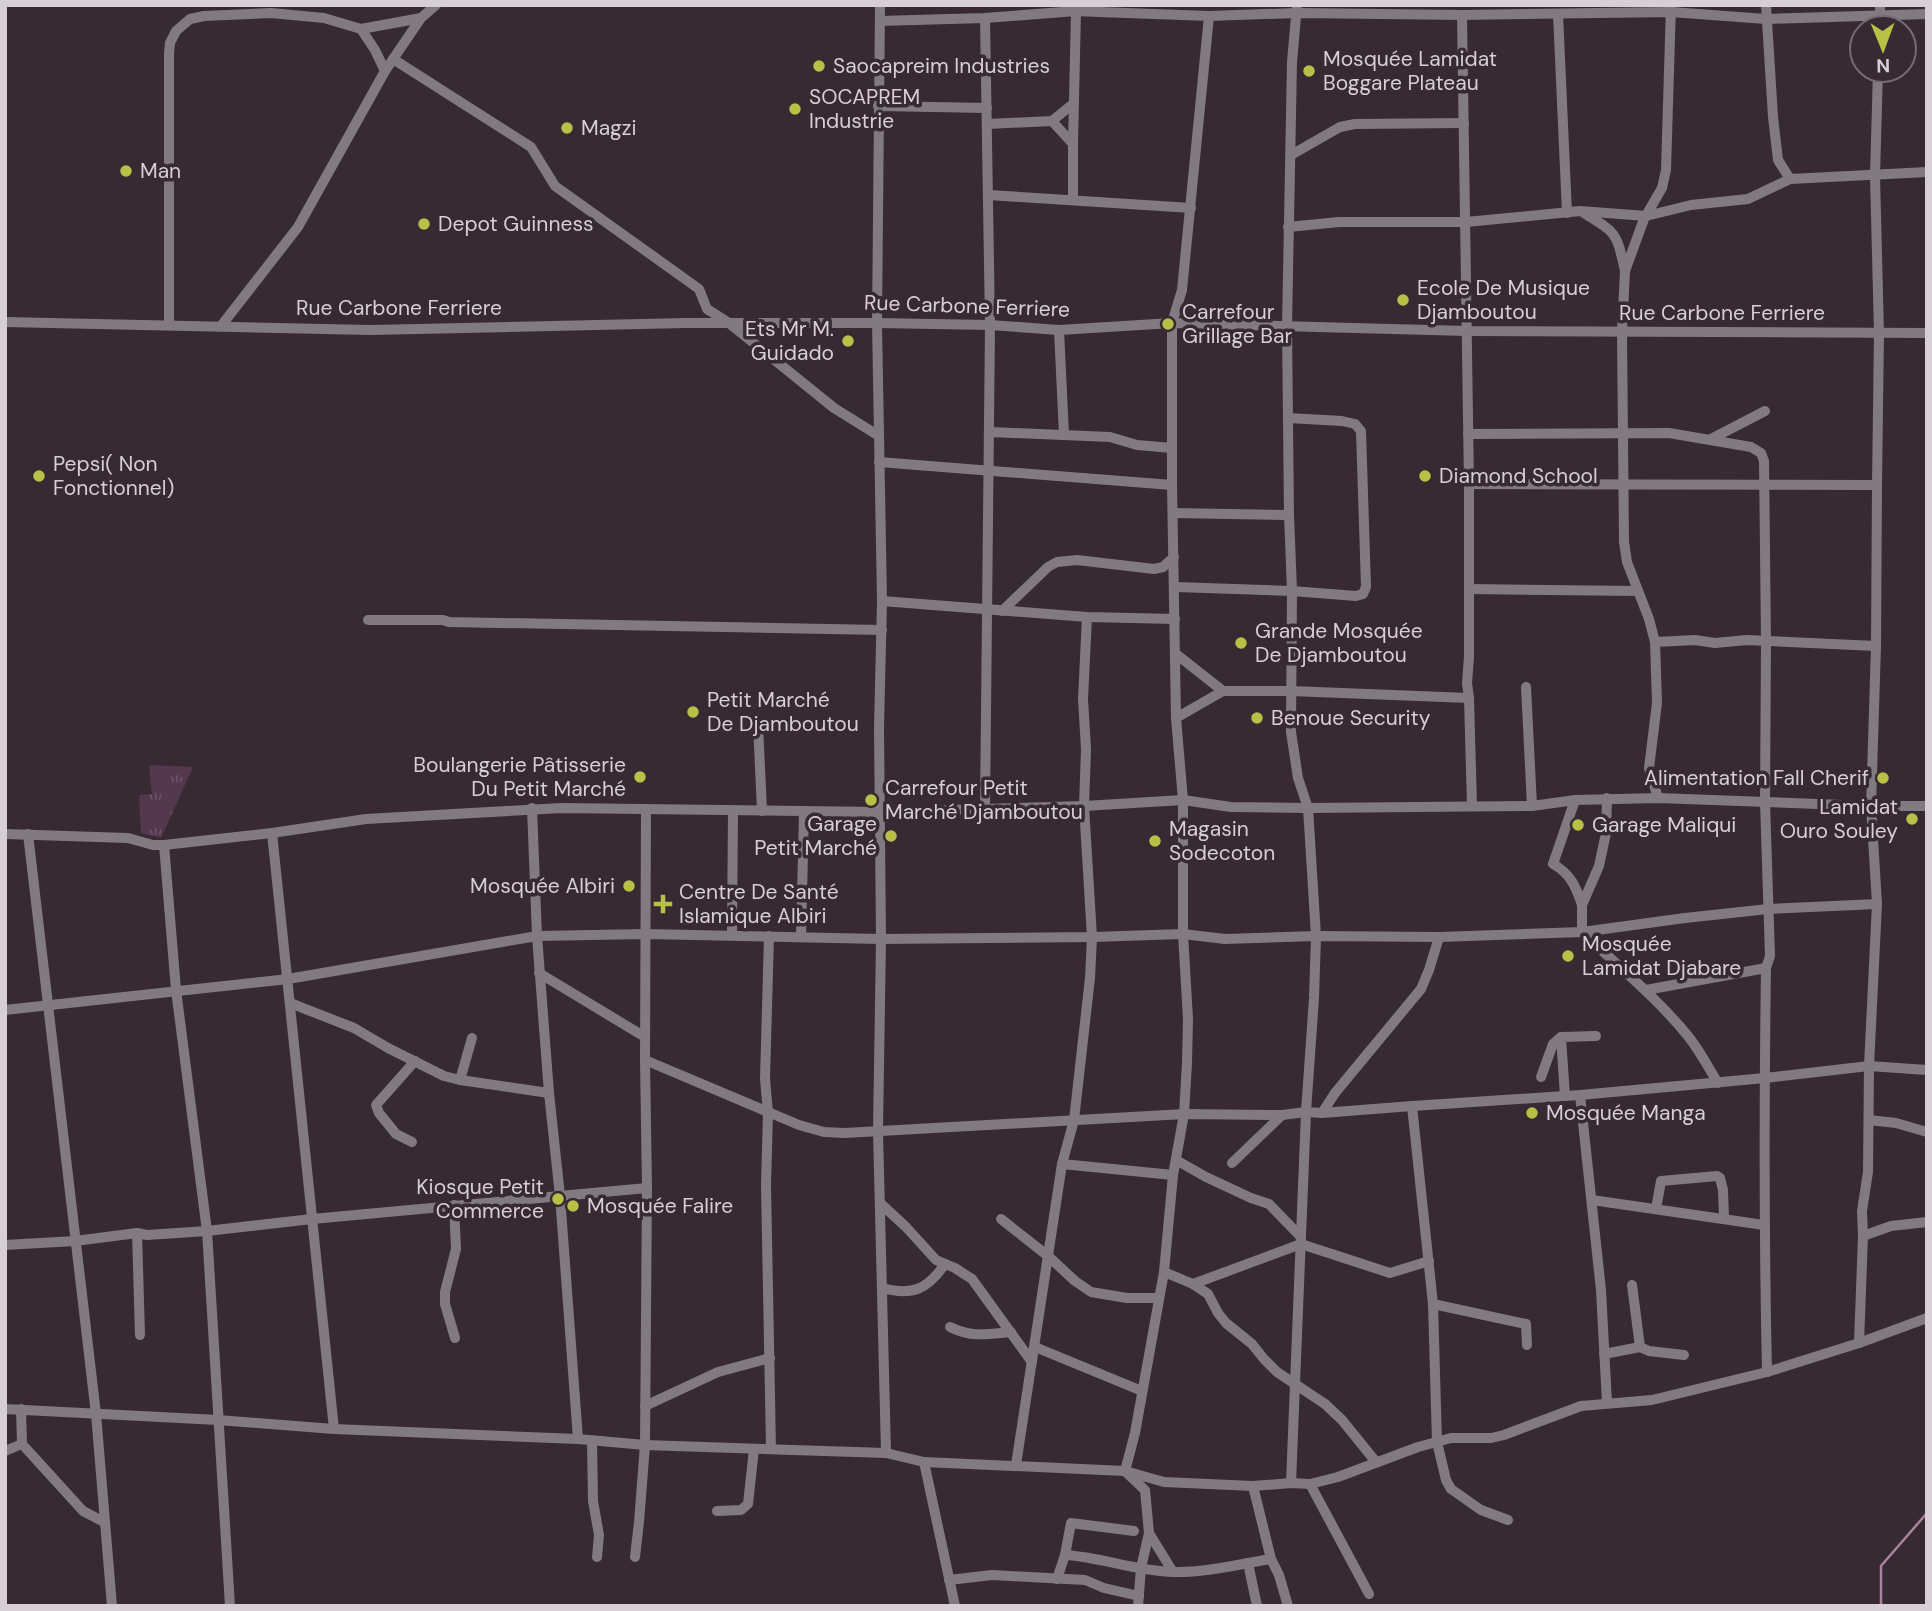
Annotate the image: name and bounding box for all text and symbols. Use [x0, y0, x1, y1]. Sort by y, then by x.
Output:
north arrow [1848, 14, 1918, 84]
place label: Mosquée Lamidat Boggare Plateau [1323, 45, 1497, 97]
place label: Saocapreim Industries [833, 52, 1050, 80]
text: N [1876, 53, 1890, 78]
marker: Saocapreim Industries [811, 58, 827, 74]
marker: Mosquée Lamidat Boggare Plateau [1301, 63, 1317, 79]
place label: SOCAPREM Industrie [809, 83, 920, 135]
marker: SOCAPREM Industrie [787, 101, 803, 117]
place label: Magzi [581, 114, 636, 142]
marker: Magzi [559, 120, 575, 136]
place label: Man [140, 157, 181, 185]
marker: Man [118, 163, 134, 179]
place label: Depot Guinness [438, 210, 593, 238]
marker: Depot Guinness [416, 216, 432, 232]
place label: Ecole De Musique Djamboutou [1417, 274, 1590, 326]
street label: Rue Carbone Ferriere [864, 288, 1070, 324]
marker: Ecole De Musique Djamboutou [1395, 292, 1411, 308]
street label: Rue Carbone Ferriere [296, 294, 502, 322]
place label: Carrefour Grillage Bar [1182, 298, 1292, 350]
street label: Rue Carbone Ferriere [1619, 299, 1825, 327]
place label: Ets Mr M. Guidado [745, 315, 834, 367]
marker: Carrefour Grillage Bar [1160, 316, 1176, 332]
marker: Ets Mr M. Guidado [840, 333, 856, 349]
place label: Pepsi( Non Fonctionnel) [53, 450, 174, 502]
place label: Diamond School [1439, 462, 1598, 490]
marker: Pepsi( Non Fonctionnel) [31, 468, 47, 484]
marker: Diamond School [1417, 468, 1433, 484]
place label: Grande Mosquée De Djamboutou [1255, 617, 1423, 669]
marker: Grande Mosquée De Djamboutou [1233, 635, 1249, 651]
place label: Petit Marché De Djamboutou [707, 686, 859, 738]
marker: Petit Marché De Djamboutou [685, 704, 701, 720]
place label: Benoue Security [1271, 704, 1431, 732]
marker: Benoue Security [1249, 710, 1265, 726]
place label: Boulangerie Pâtisserie Du Petit Marché [413, 751, 626, 803]
place label: Alimentation Fall Cherif [1644, 764, 1869, 792]
marker: Boulangerie Pâtisserie Du Petit Marché [632, 769, 648, 785]
marker: Alimentation Fall Cherif [1875, 770, 1891, 786]
place label: Carrefour Petit Marché Djamboutou [885, 774, 1083, 826]
marker: Carrefour Petit Marché Djamboutou [863, 792, 879, 808]
place label: Lamidat Ouro Souley [1780, 793, 1898, 845]
place label: Garage Petit Marché [754, 810, 877, 862]
place label: Garage Maliqui [1592, 811, 1736, 839]
marker: Lamidat Ouro Souley [1904, 811, 1920, 827]
place label: Magasin Sodecoton [1169, 815, 1275, 867]
marker: Garage Maliqui [1570, 817, 1586, 833]
marker: Garage Petit Marché [883, 828, 899, 844]
marker: Magasin Sodecoton [1147, 833, 1163, 849]
place label: Mosquée Albiri [470, 872, 615, 900]
marker: Mosquée Albiri [621, 878, 637, 894]
place label: Centre De Santé Islamique Albiri [679, 878, 839, 930]
marker: Centre De Santé Islamique Albiri [653, 894, 673, 914]
place label: Mosquée Lamidat Djabare [1582, 930, 1741, 982]
marker: Mosquée Lamidat Djabare [1560, 948, 1576, 964]
place label: Mosquée Manga [1546, 1099, 1706, 1127]
marker: Mosquée Manga [1524, 1105, 1540, 1121]
place label: Kiosque Petit Commerce [416, 1173, 544, 1225]
marker: Kiosque Petit Commerce [550, 1191, 566, 1207]
place label: Mosquée Falire [587, 1192, 733, 1220]
marker: Mosquée Falire [565, 1198, 581, 1214]

